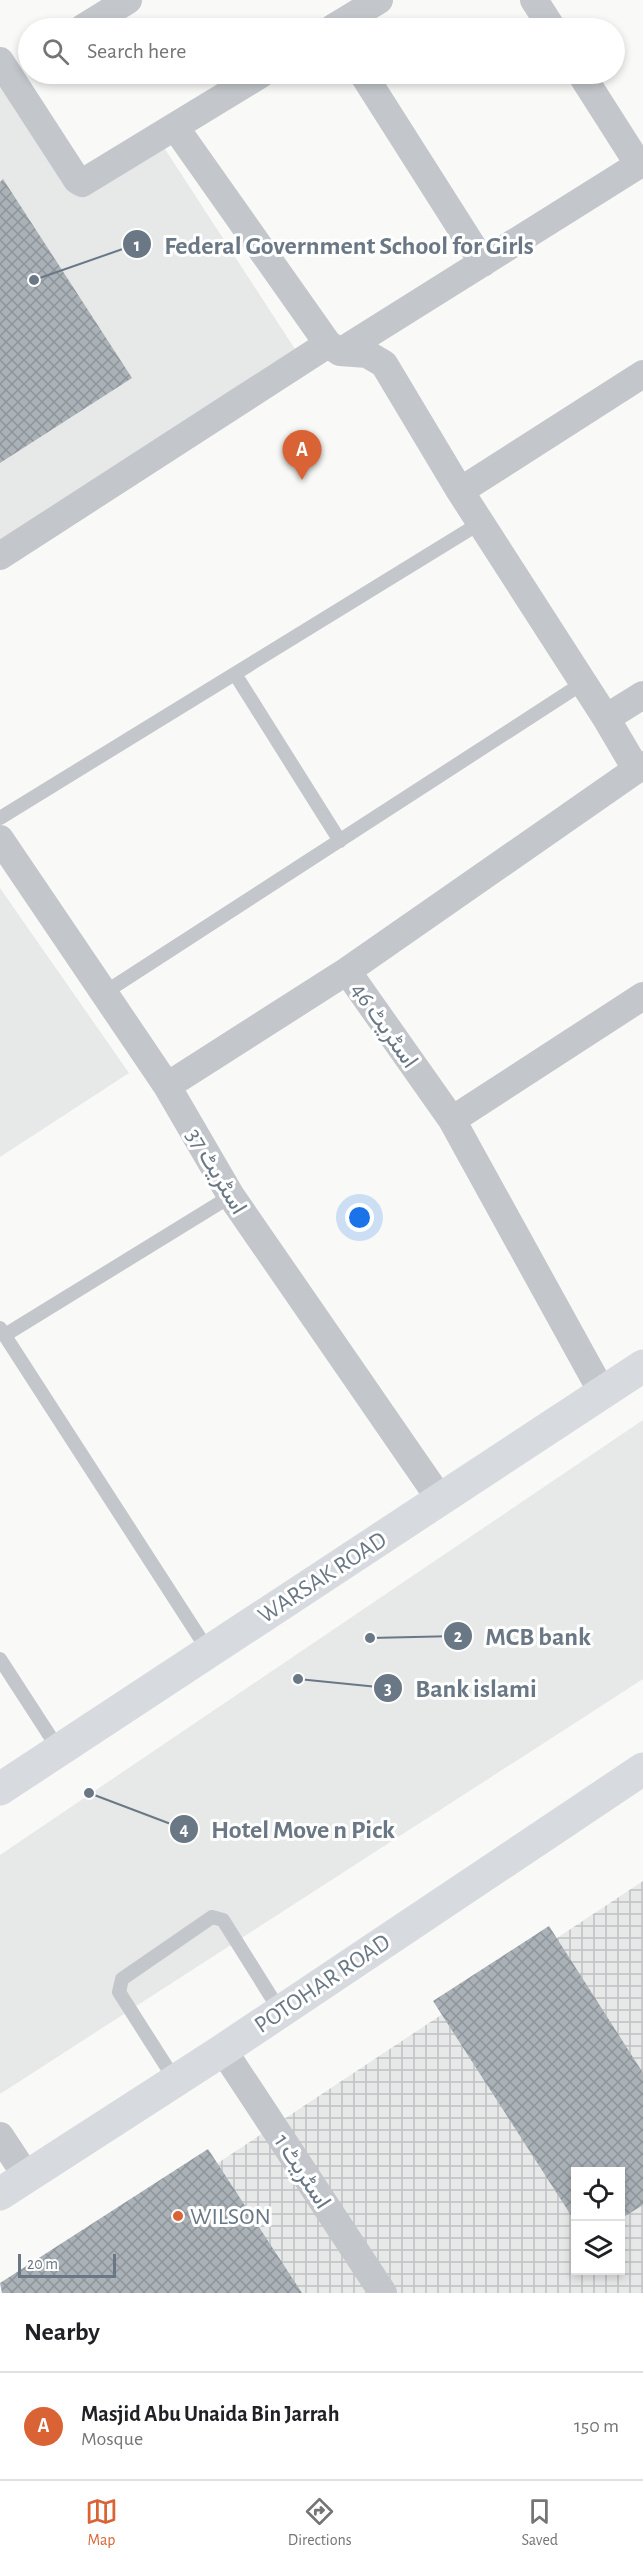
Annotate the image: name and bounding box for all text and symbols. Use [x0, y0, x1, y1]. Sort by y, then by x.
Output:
search box [18, 18, 625, 84]
icon: search [39, 35, 72, 68]
text: Search here [87, 40, 186, 62]
callout: Federal Government School for Girls [122, 222, 546, 266]
text: Federal Government School for Girls [164, 233, 534, 259]
text: 1 [134, 237, 140, 255]
pin: A [282, 430, 322, 480]
street label: اسٹریٹ 46 [344, 978, 422, 1074]
street label: اسٹریٹ 37 [180, 1124, 251, 1220]
your location [345, 1203, 374, 1232]
street label: WARSAK ROAD [254, 1528, 391, 1628]
callout: MCB bank [443, 1614, 603, 1658]
text: MCB bank [485, 1624, 591, 1650]
text: 2 [454, 1628, 463, 1646]
callout: Bank islami [373, 1666, 549, 1710]
text: Bank islami [415, 1676, 537, 1702]
text: 3 [384, 1680, 392, 1698]
callout: Hotel Move n Pick [169, 1807, 407, 1851]
text: Hotel Move n Pick [211, 1817, 395, 1843]
text: 4 [179, 1821, 189, 1839]
street label: POTOHAR ROAD [250, 1930, 395, 2038]
street label: اسٹریٹ 1 [268, 2130, 335, 2214]
map controls [571, 2167, 625, 2275]
button: locate [571, 2167, 625, 2221]
place label: WILSON [190, 2205, 271, 2229]
marker: WILSON [171, 2209, 185, 2223]
button: layers [571, 2221, 625, 2275]
scale bar [18, 2251, 116, 2278]
text: 20 m [27, 2256, 58, 2272]
text: Nearby [24, 2319, 100, 2345]
text: Masjid Abu Unaida Bin Jarrah [81, 2403, 339, 2425]
text: A [38, 2416, 50, 2436]
text: 150 m [574, 2416, 619, 2436]
text: Mosque [81, 2429, 143, 2449]
tab: Map [85, 2495, 118, 2550]
tab: Directions [288, 2495, 352, 2550]
tab: Saved [521, 2495, 558, 2550]

